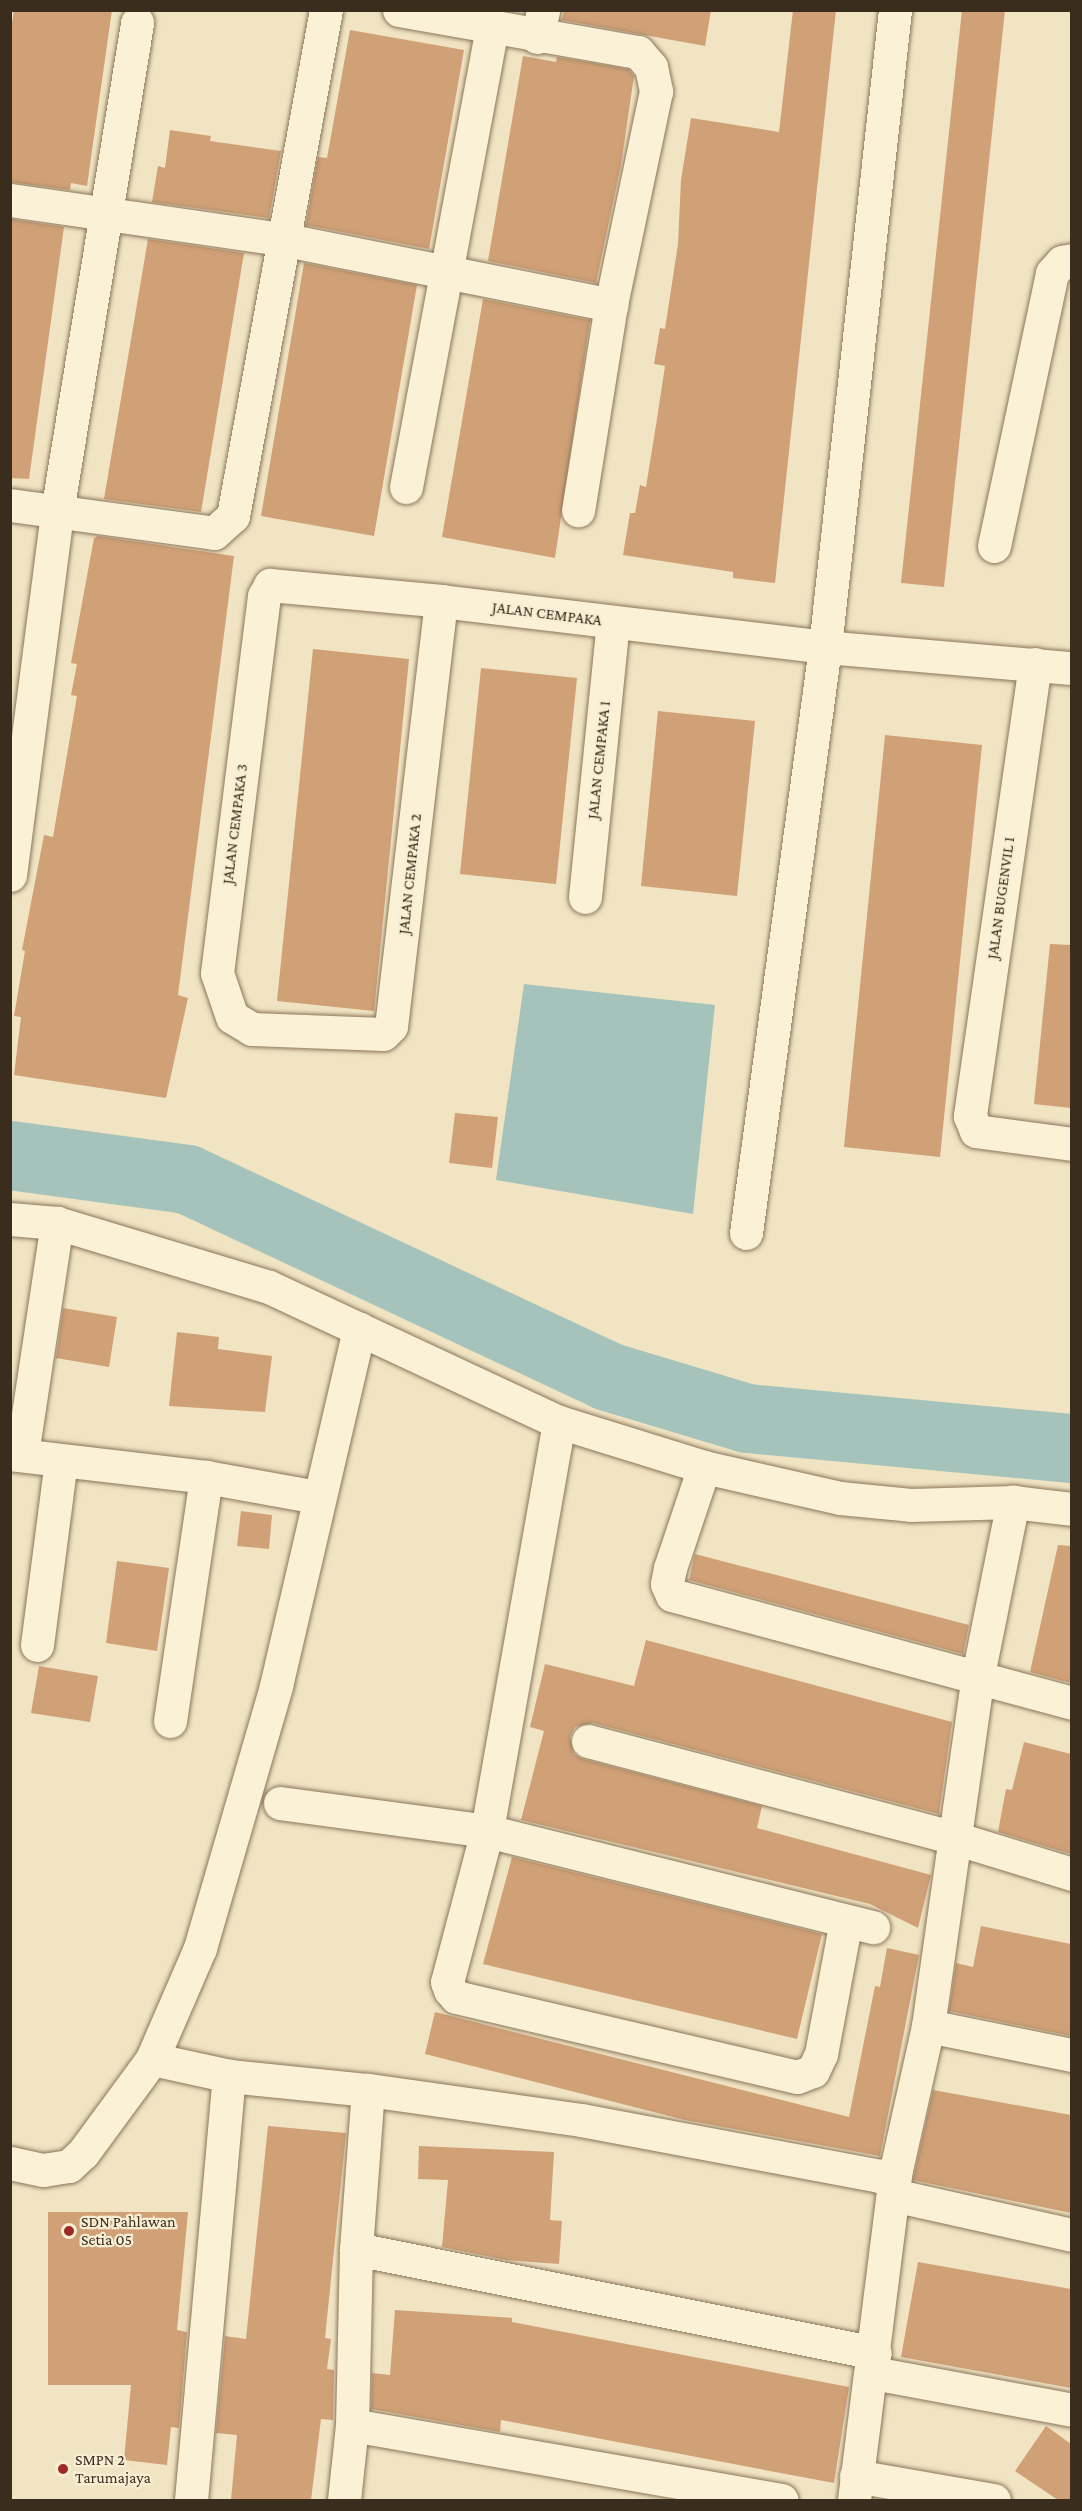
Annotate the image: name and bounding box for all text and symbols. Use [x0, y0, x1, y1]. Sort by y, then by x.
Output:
street label: JALAN CEMPAKA [491, 598, 603, 630]
street label: JALAN CEMPAKA 1 [583, 700, 615, 820]
street label: JALAN CEMPAKA 3 [218, 763, 252, 885]
street label: JALAN CEMPAKA 2 [394, 813, 426, 935]
street label: JALAN BUGENVIL 1 [983, 836, 1019, 960]
place label: SDN Pahlawan Setia 05 [81, 2212, 176, 2250]
marker: SDN Pahlawan Setia 05 [62, 2224, 76, 2238]
place label: SMPN 2 Tarumajaya [75, 2450, 151, 2488]
marker: SMPN 2 Tarumajaya [56, 2462, 70, 2476]

